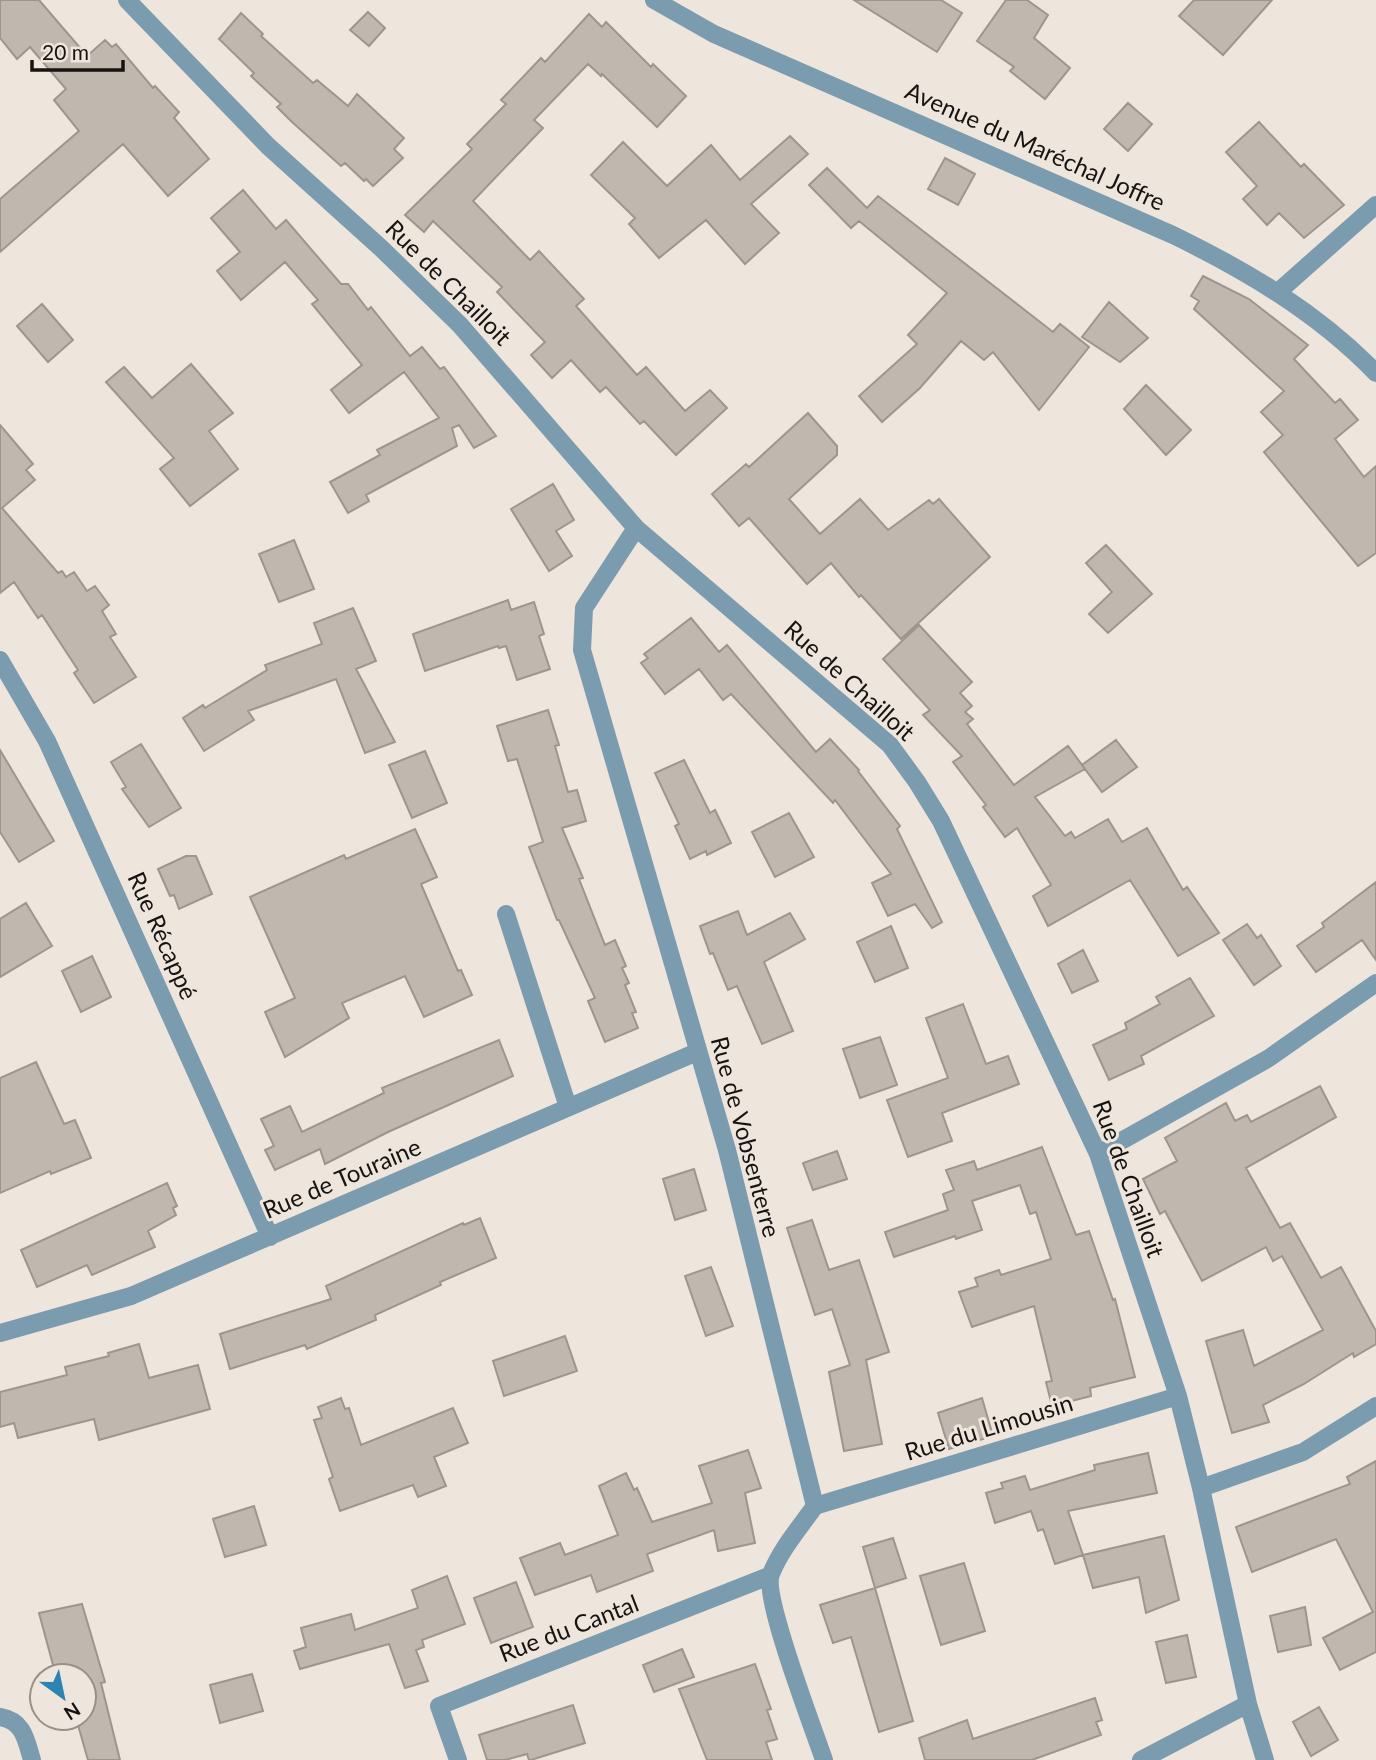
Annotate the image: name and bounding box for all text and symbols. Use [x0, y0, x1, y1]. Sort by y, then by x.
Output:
scale bar [32, 28, 122, 72]
text: 20 m [42, 39, 89, 64]
street label: Avenue du Maréchal Joffre [901, 75, 1170, 216]
street label: Rue de Chailloit [380, 213, 518, 351]
street label: Rue de Chailloit [779, 614, 921, 746]
street label: Rue Récappé [122, 867, 204, 1004]
street label: Rue de Vobsenterre [706, 1033, 787, 1240]
street label: Rue de Chailloit [1087, 1096, 1171, 1262]
street label: Rue de Touraine [258, 1131, 425, 1224]
street label: Rue du Limousin [901, 1387, 1076, 1466]
street label: Rue du Cantal [495, 1588, 642, 1667]
north arrow [28, 1662, 98, 1732]
text: N [60, 1698, 85, 1725]

